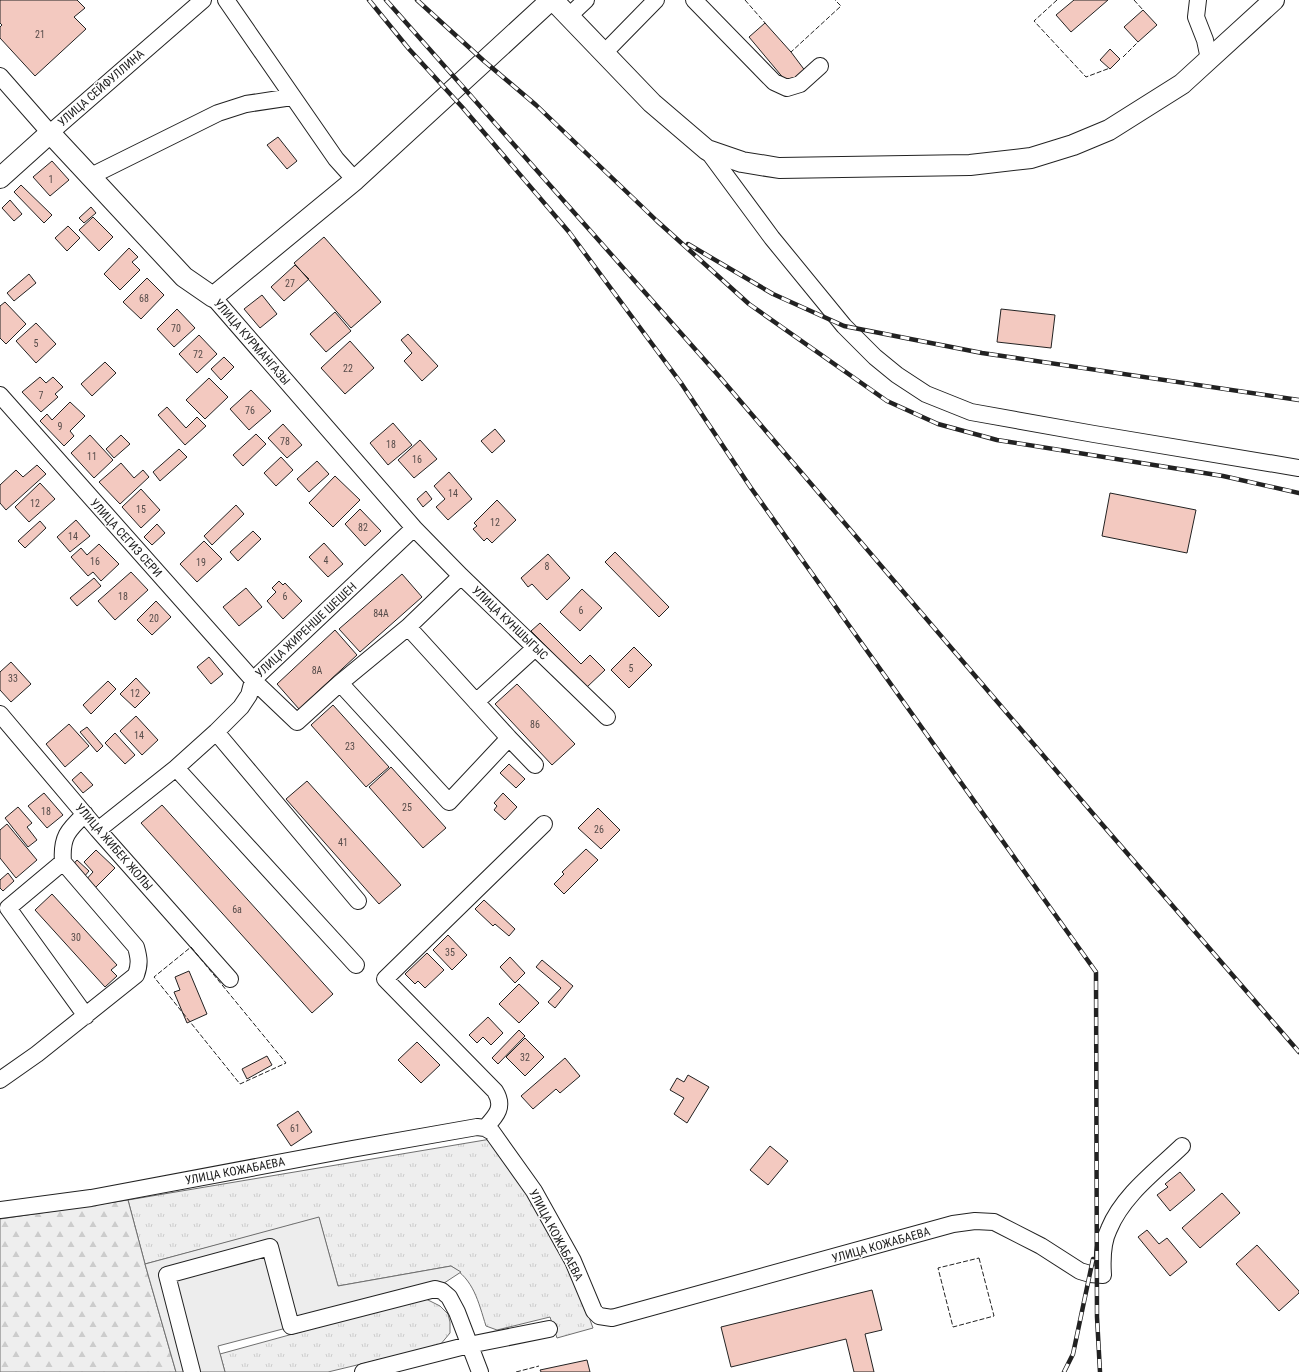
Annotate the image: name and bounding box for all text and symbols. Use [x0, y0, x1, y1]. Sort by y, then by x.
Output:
house number: 21 [35, 29, 45, 40]
street label: УЛИЦА СЕЙФУЛЛИНА [54, 46, 147, 129]
house number: 1 [49, 174, 53, 185]
house number: 27 [285, 278, 295, 289]
house number: 68 [139, 293, 149, 304]
street label: УЛИЦА КУРМАНГАЗЫ [211, 296, 293, 388]
house number: 70 [171, 323, 181, 334]
house number: 5 [34, 338, 39, 349]
house number: 72 [193, 349, 203, 360]
house number: 22 [343, 363, 353, 374]
house number: 7 [39, 390, 44, 401]
house number: 76 [245, 405, 255, 416]
house number: 9 [58, 421, 63, 432]
house number: 78 [280, 436, 290, 447]
house number: 18 [386, 439, 396, 450]
house number: 11 [87, 451, 97, 462]
house number: 16 [412, 454, 422, 465]
house number: 14 [448, 488, 458, 499]
street label: УЛИЦА СЕГИЗ СЕРИ [87, 496, 165, 580]
house number: 12 [30, 498, 40, 509]
house number: 15 [136, 504, 146, 515]
house number: 12 [490, 517, 500, 528]
house number: 82 [358, 522, 368, 533]
house number: 14 [68, 531, 78, 542]
house number: 4 [324, 555, 329, 566]
house number: 16 [90, 556, 100, 567]
house number: 19 [196, 557, 206, 568]
house number: 8 [545, 561, 550, 572]
street label: УЛИЦА ЖИРЕНШЕ ШЕШЕН [253, 580, 359, 680]
street label: УЛИЦА КУНШЫГЫС [469, 583, 551, 663]
house number: 18 [118, 591, 128, 602]
house number: 6 [283, 591, 288, 602]
house number: 6 [579, 605, 584, 616]
house number: 84А [373, 608, 389, 619]
house number: 20 [149, 613, 159, 624]
house number: 5 [629, 663, 634, 674]
house number: 8А [312, 665, 323, 676]
house number: 33 [8, 673, 18, 684]
house number: 12 [130, 688, 140, 699]
house number: 86 [530, 719, 540, 730]
house number: 14 [134, 730, 144, 741]
house number: 23 [345, 741, 355, 752]
street label: УЛИЦА ЖИБЕК ЖОЛЫ [73, 801, 155, 893]
house number: 25 [402, 802, 412, 813]
house number: 18 [41, 806, 51, 817]
house number: 26 [594, 824, 604, 835]
house number: 41 [338, 837, 348, 848]
house number: 6а [232, 904, 242, 915]
house number: 30 [71, 932, 81, 943]
house number: 35 [445, 947, 455, 958]
house number: 32 [520, 1052, 530, 1063]
house number: 61 [290, 1123, 300, 1134]
street label: УЛИЦА КОЖАБАЕВА [184, 1154, 286, 1188]
street label: УЛИЦА КОЖАБАЕВА [526, 1187, 586, 1283]
street label: УЛИЦА КОЖАБАЕВА [830, 1224, 932, 1266]

